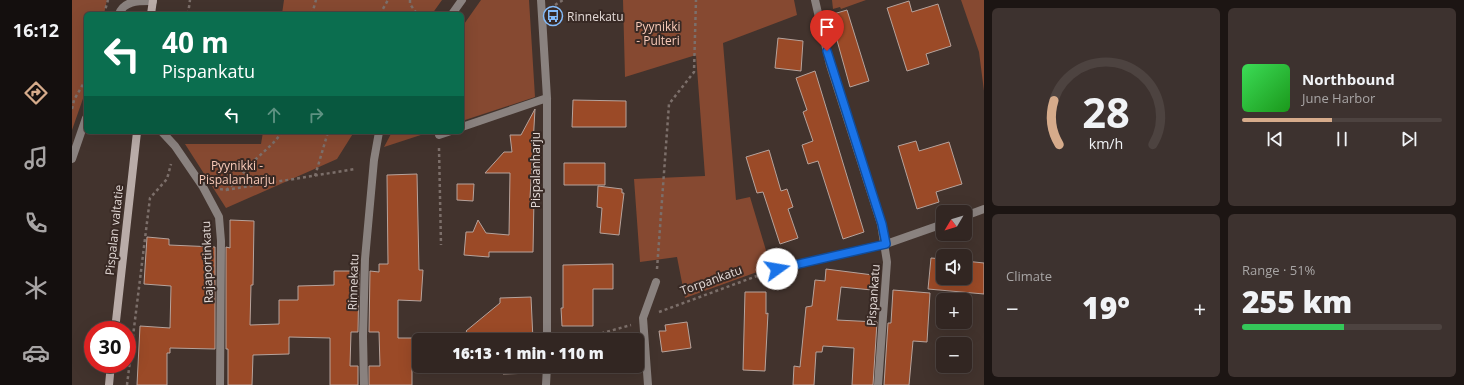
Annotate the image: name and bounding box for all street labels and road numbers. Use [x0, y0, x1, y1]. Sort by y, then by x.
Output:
street label: Pispalanharju [527, 132, 544, 208]
street label: Pispalan valtatie [101, 184, 127, 276]
street label: Rajaportinkatu [197, 220, 217, 304]
street label: Rinnekatu [344, 253, 362, 311]
street label: Torpankatu [678, 261, 744, 299]
street label: Pispankatu [862, 264, 884, 326]

